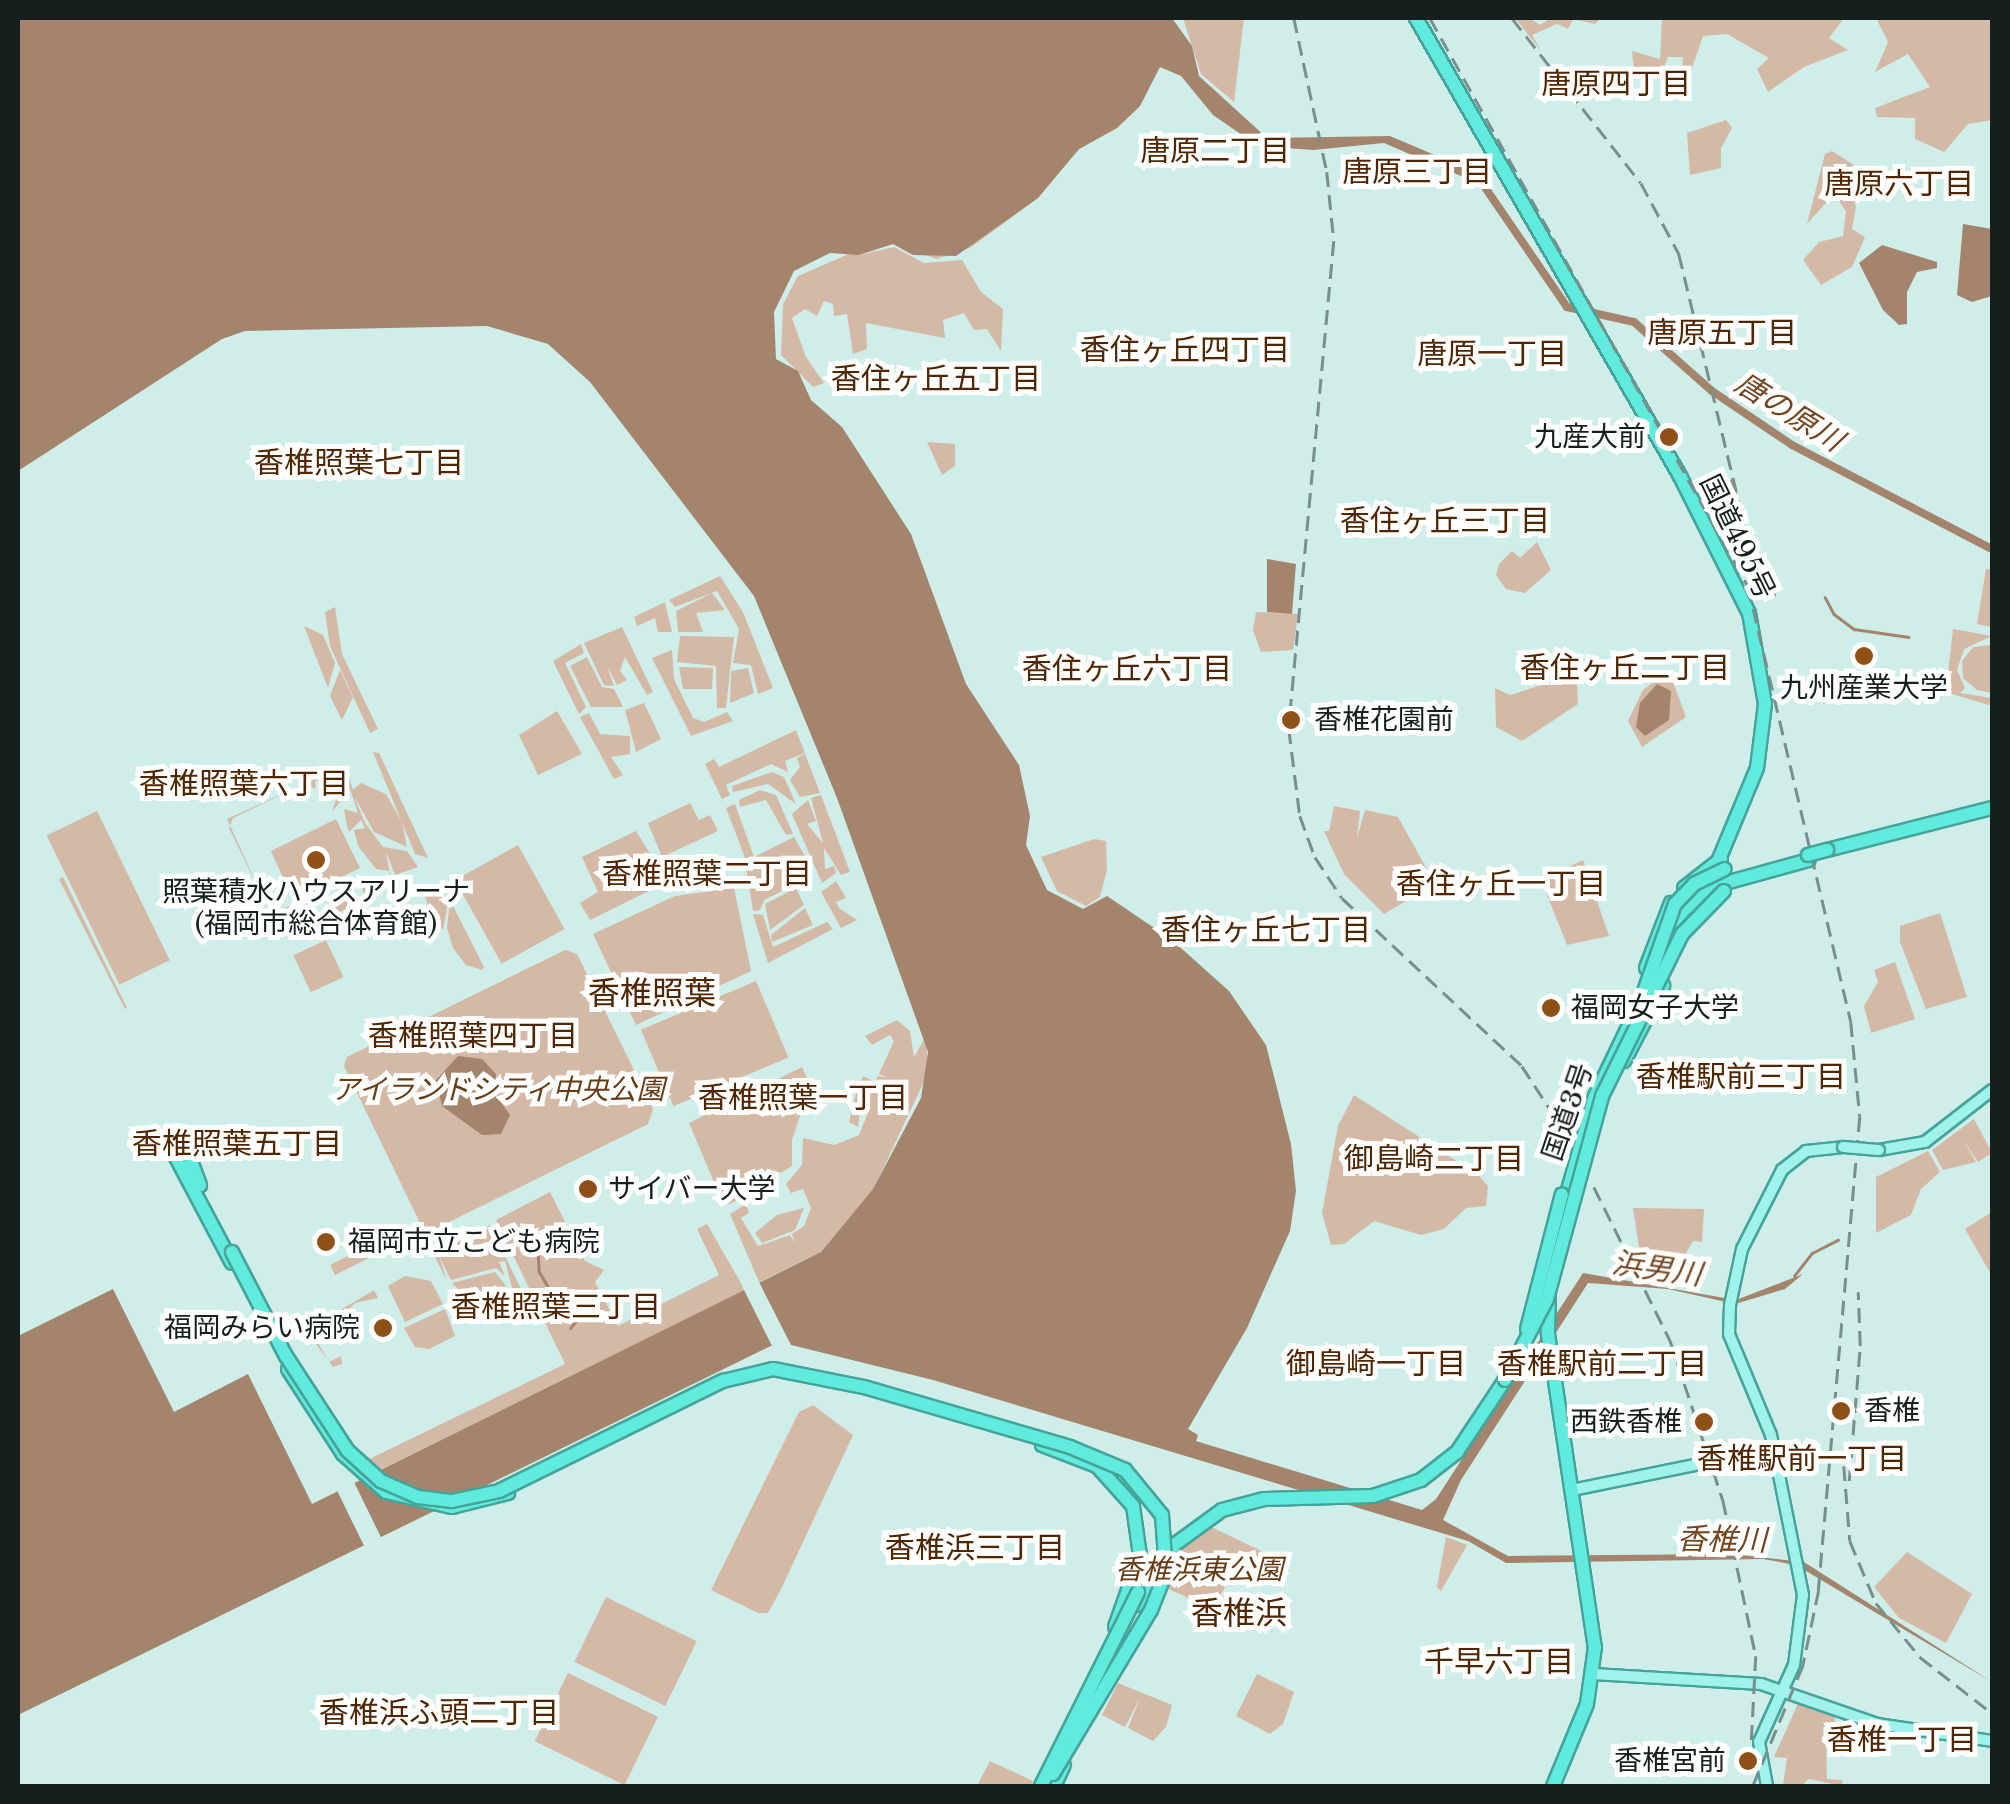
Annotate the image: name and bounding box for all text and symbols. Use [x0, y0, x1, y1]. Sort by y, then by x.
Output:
district label: 唐原四丁目 [1541, 66, 1691, 102]
district label: 唐原二丁目 [1140, 133, 1290, 169]
district label: 唐原三丁目 [1342, 154, 1492, 190]
district label: 唐原六丁目 [1824, 166, 1974, 202]
district label: 唐原五丁目 [1647, 315, 1797, 351]
district label: 香住ヶ丘四丁目 [1080, 332, 1290, 368]
district label: 唐原一丁目 [1417, 336, 1567, 372]
district label: 香住ヶ丘五丁目 [831, 361, 1041, 397]
water label: 唐の原川 [1729, 365, 1849, 459]
place label: 九産大前 [1534, 420, 1646, 454]
marker: 九産大前 [1656, 424, 1682, 450]
district label: 香椎照葉七丁目 [254, 445, 464, 481]
street label: 国道495号 [1692, 469, 1782, 605]
district label: 香住ヶ丘三丁目 [1340, 503, 1550, 539]
marker: 九州産業大学 [1853, 645, 1875, 667]
district label: 香住ヶ丘二丁目 [1520, 650, 1730, 686]
district label: 香住ヶ丘六丁目 [1022, 651, 1232, 687]
place label: 九州産業大学 [1780, 671, 1948, 705]
place label: 香椎花園前 [1314, 703, 1454, 737]
marker: 香椎花園前 [1278, 707, 1304, 733]
district label: 香椎照葉六丁目 [139, 766, 349, 802]
marker: 照葉積水ハウスアリーナ (福岡市総合体育館) [305, 849, 327, 871]
district label: 香椎照葉二丁目 [602, 856, 812, 892]
district label: 香住ヶ丘一丁目 [1396, 866, 1606, 902]
place label: 照葉積水ハウスアリーナ (福岡市総合体育館) [162, 875, 470, 941]
district label: 香住ヶ丘七丁目 [1161, 912, 1371, 948]
district label: 香椎照葉 [588, 974, 716, 1012]
place label: 福岡女子大学 [1571, 991, 1739, 1025]
marker: 福岡女子大学 [1540, 997, 1562, 1019]
district label: 香椎照葉四丁目 [368, 1018, 578, 1054]
street label: 国道3号 [1536, 1059, 1600, 1165]
district label: 香椎駅前三丁目 [1636, 1059, 1846, 1095]
park label: アイランドシティ中央公園 [330, 1073, 666, 1107]
district label: 香椎照葉一丁目 [698, 1080, 908, 1116]
district label: 香椎照葉五丁目 [132, 1126, 342, 1162]
district label: 御島崎二丁目 [1344, 1141, 1524, 1177]
place label: サイバー大学 [608, 1172, 776, 1206]
marker: サイバー大学 [577, 1178, 599, 1200]
place label: 福岡市立こども病院 [348, 1225, 600, 1259]
marker: 福岡市立こども病院 [313, 1229, 339, 1255]
water label: 浜男川 [1610, 1245, 1704, 1293]
district label: 香椎照葉三丁目 [451, 1289, 661, 1325]
place label: 福岡みらい病院 [164, 1311, 360, 1345]
marker: 福岡みらい病院 [370, 1315, 396, 1341]
district label: 御島崎一丁目 [1286, 1346, 1466, 1382]
district label: 香椎駅前二丁目 [1497, 1346, 1707, 1382]
place label: 香椎 [1864, 1394, 1920, 1428]
marker: 香椎 [1828, 1398, 1854, 1424]
place label: 西鉄香椎 [1570, 1405, 1682, 1439]
marker: 西鉄香椎 [1691, 1409, 1717, 1435]
district label: 香椎駅前一丁目 [1697, 1441, 1907, 1477]
water label: 香椎川 [1677, 1521, 1767, 1559]
district label: 香椎浜三丁目 [885, 1530, 1065, 1566]
park label: 香椎浜東公園 [1115, 1553, 1283, 1587]
district label: 香椎浜 [1191, 1594, 1287, 1632]
district label: 千早六丁目 [1424, 1644, 1574, 1680]
district label: 香椎浜ふ頭二丁目 [319, 1695, 559, 1731]
district label: 香椎一丁目 [1827, 1722, 1977, 1758]
place label: 香椎宮前 [1614, 1744, 1726, 1778]
marker: 香椎宮前 [1735, 1748, 1761, 1774]

